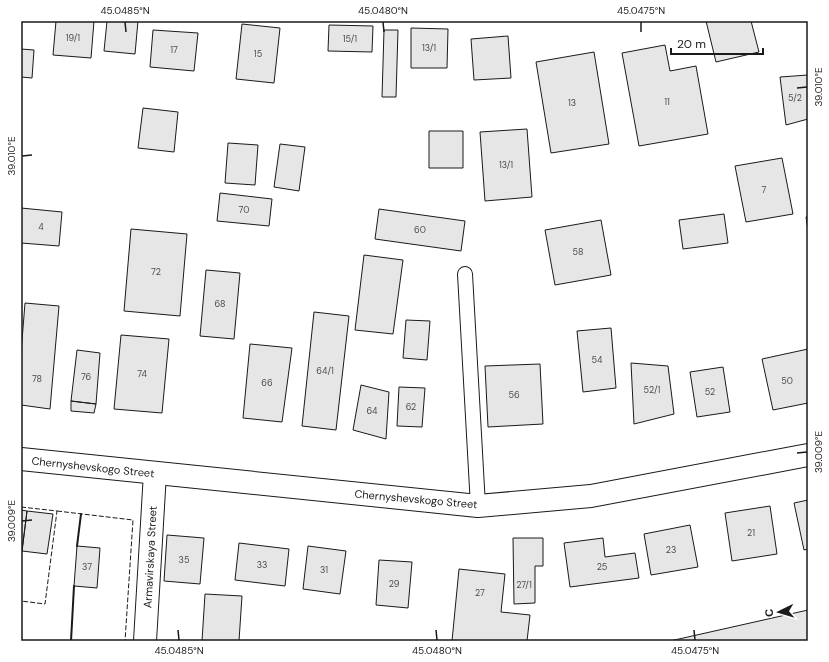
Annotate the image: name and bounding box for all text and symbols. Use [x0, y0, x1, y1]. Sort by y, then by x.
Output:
text: 45.0485°N [100, 4, 150, 17]
text: 45.0480°N [358, 4, 408, 17]
text: 45.0475°N [617, 4, 665, 17]
scale bar [671, 30, 763, 56]
house number: 19/1 [66, 32, 80, 44]
house number: 15/1 [343, 33, 357, 45]
text: 20 m [677, 36, 706, 52]
house number: 13/1 [422, 42, 436, 54]
house number: 17 [170, 44, 178, 56]
house number: 15 [254, 48, 262, 60]
text: 39.010°E [812, 67, 825, 107]
house number: 5/2 [788, 92, 802, 104]
house number: 11 [664, 96, 670, 108]
house number: 13 [568, 97, 576, 109]
text: 39.010°E [5, 136, 18, 176]
house number: 13/1 [499, 159, 513, 171]
house number: 7 [762, 184, 767, 196]
house number: 70 [239, 204, 249, 216]
house number: 4 [38, 221, 44, 233]
house number: 60 [414, 224, 426, 236]
house number: 58 [573, 246, 583, 258]
house number: 72 [151, 266, 161, 278]
house number: 68 [214, 298, 226, 310]
house number: 54 [592, 354, 603, 366]
house number: 64/1 [316, 365, 334, 377]
house number: 74 [137, 368, 147, 380]
house number: 76 [81, 371, 91, 383]
house number: 78 [32, 373, 42, 385]
house number: 50 [781, 375, 793, 387]
house number: 66 [261, 377, 273, 389]
house number: 52/1 [644, 384, 661, 396]
house number: 52 [705, 386, 715, 398]
house number: 56 [508, 389, 520, 401]
house number: 62 [406, 401, 416, 413]
house number: 64 [366, 405, 378, 417]
text: 39.009°E [812, 431, 825, 473]
street label: Chernyshevskogo Street [31, 454, 155, 480]
street label: Chernyshevskogo Street [354, 487, 478, 511]
text: 39.009°E [5, 500, 18, 542]
street label: Armavirskaya Street [140, 506, 160, 608]
house number: 21 [747, 527, 755, 539]
house number: 23 [666, 544, 676, 556]
house number: 35 [179, 554, 189, 566]
house number: 33 [257, 559, 267, 571]
house number: 37 [82, 561, 92, 573]
house number: 25 [597, 561, 607, 573]
house number: 31 [320, 564, 328, 576]
house number: 29 [389, 578, 400, 590]
house number: 27/1 [516, 579, 532, 591]
house number: 27 [475, 587, 485, 599]
north arrow [759, 592, 799, 632]
text: С [762, 608, 776, 617]
text: 45.0485°N [154, 644, 204, 657]
text: 45.0480°N [412, 644, 462, 657]
text: 45.0475°N [671, 644, 719, 657]

